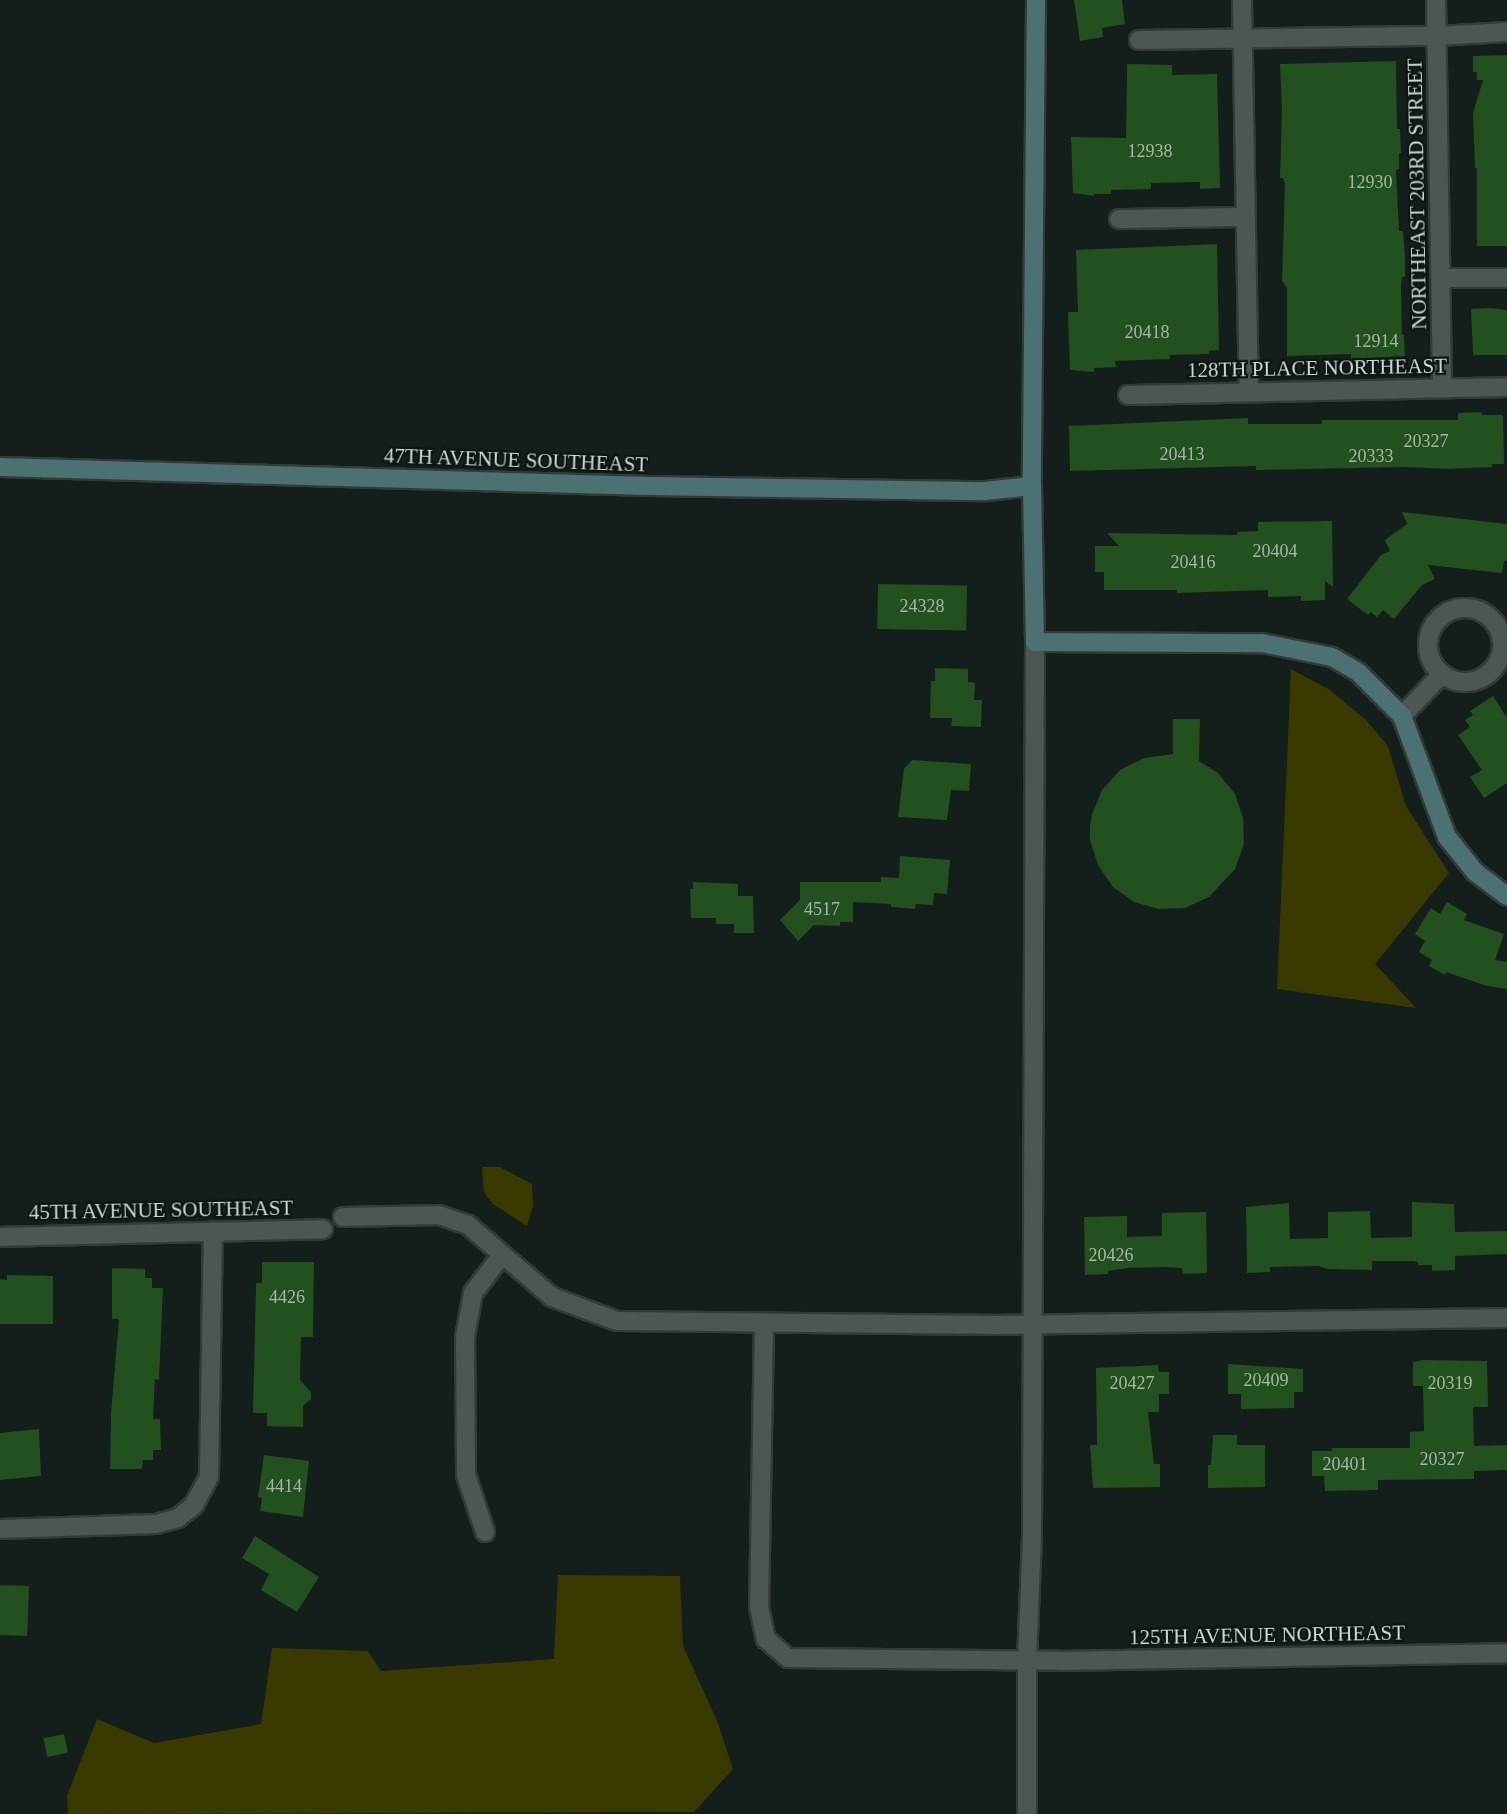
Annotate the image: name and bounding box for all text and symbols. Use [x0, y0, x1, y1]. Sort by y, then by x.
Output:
street label: NORTHEAST 203RD STREET [1402, 58, 1432, 330]
house number: 12938 [1128, 140, 1172, 162]
house number: 12930 [1348, 171, 1392, 193]
house number: 20418 [1124, 321, 1170, 343]
house number: 12914 [1354, 330, 1398, 352]
street label: 128TH PLACE NORTHEAST [1187, 353, 1447, 383]
house number: 20327 [1404, 430, 1448, 452]
street label: 47TH AVENUE SOUTHEAST [383, 443, 649, 477]
house number: 20413 [1160, 443, 1204, 465]
house number: 20333 [1348, 445, 1394, 467]
house number: 20404 [1252, 540, 1298, 562]
house number: 20416 [1170, 551, 1216, 573]
house number: 24328 [900, 595, 944, 617]
house number: 4517 [804, 898, 840, 920]
street label: 45TH AVENUE SOUTHEAST [28, 1195, 294, 1225]
house number: 20426 [1088, 1244, 1134, 1266]
house number: 4426 [269, 1286, 305, 1308]
house number: 20409 [1244, 1369, 1288, 1391]
house number: 20427 [1110, 1372, 1154, 1394]
house number: 20319 [1428, 1372, 1472, 1394]
house number: 20327 [1420, 1448, 1464, 1470]
house number: 20401 [1322, 1453, 1368, 1475]
house number: 4414 [266, 1475, 302, 1497]
street label: 125TH AVENUE NORTHEAST [1128, 1620, 1406, 1650]

